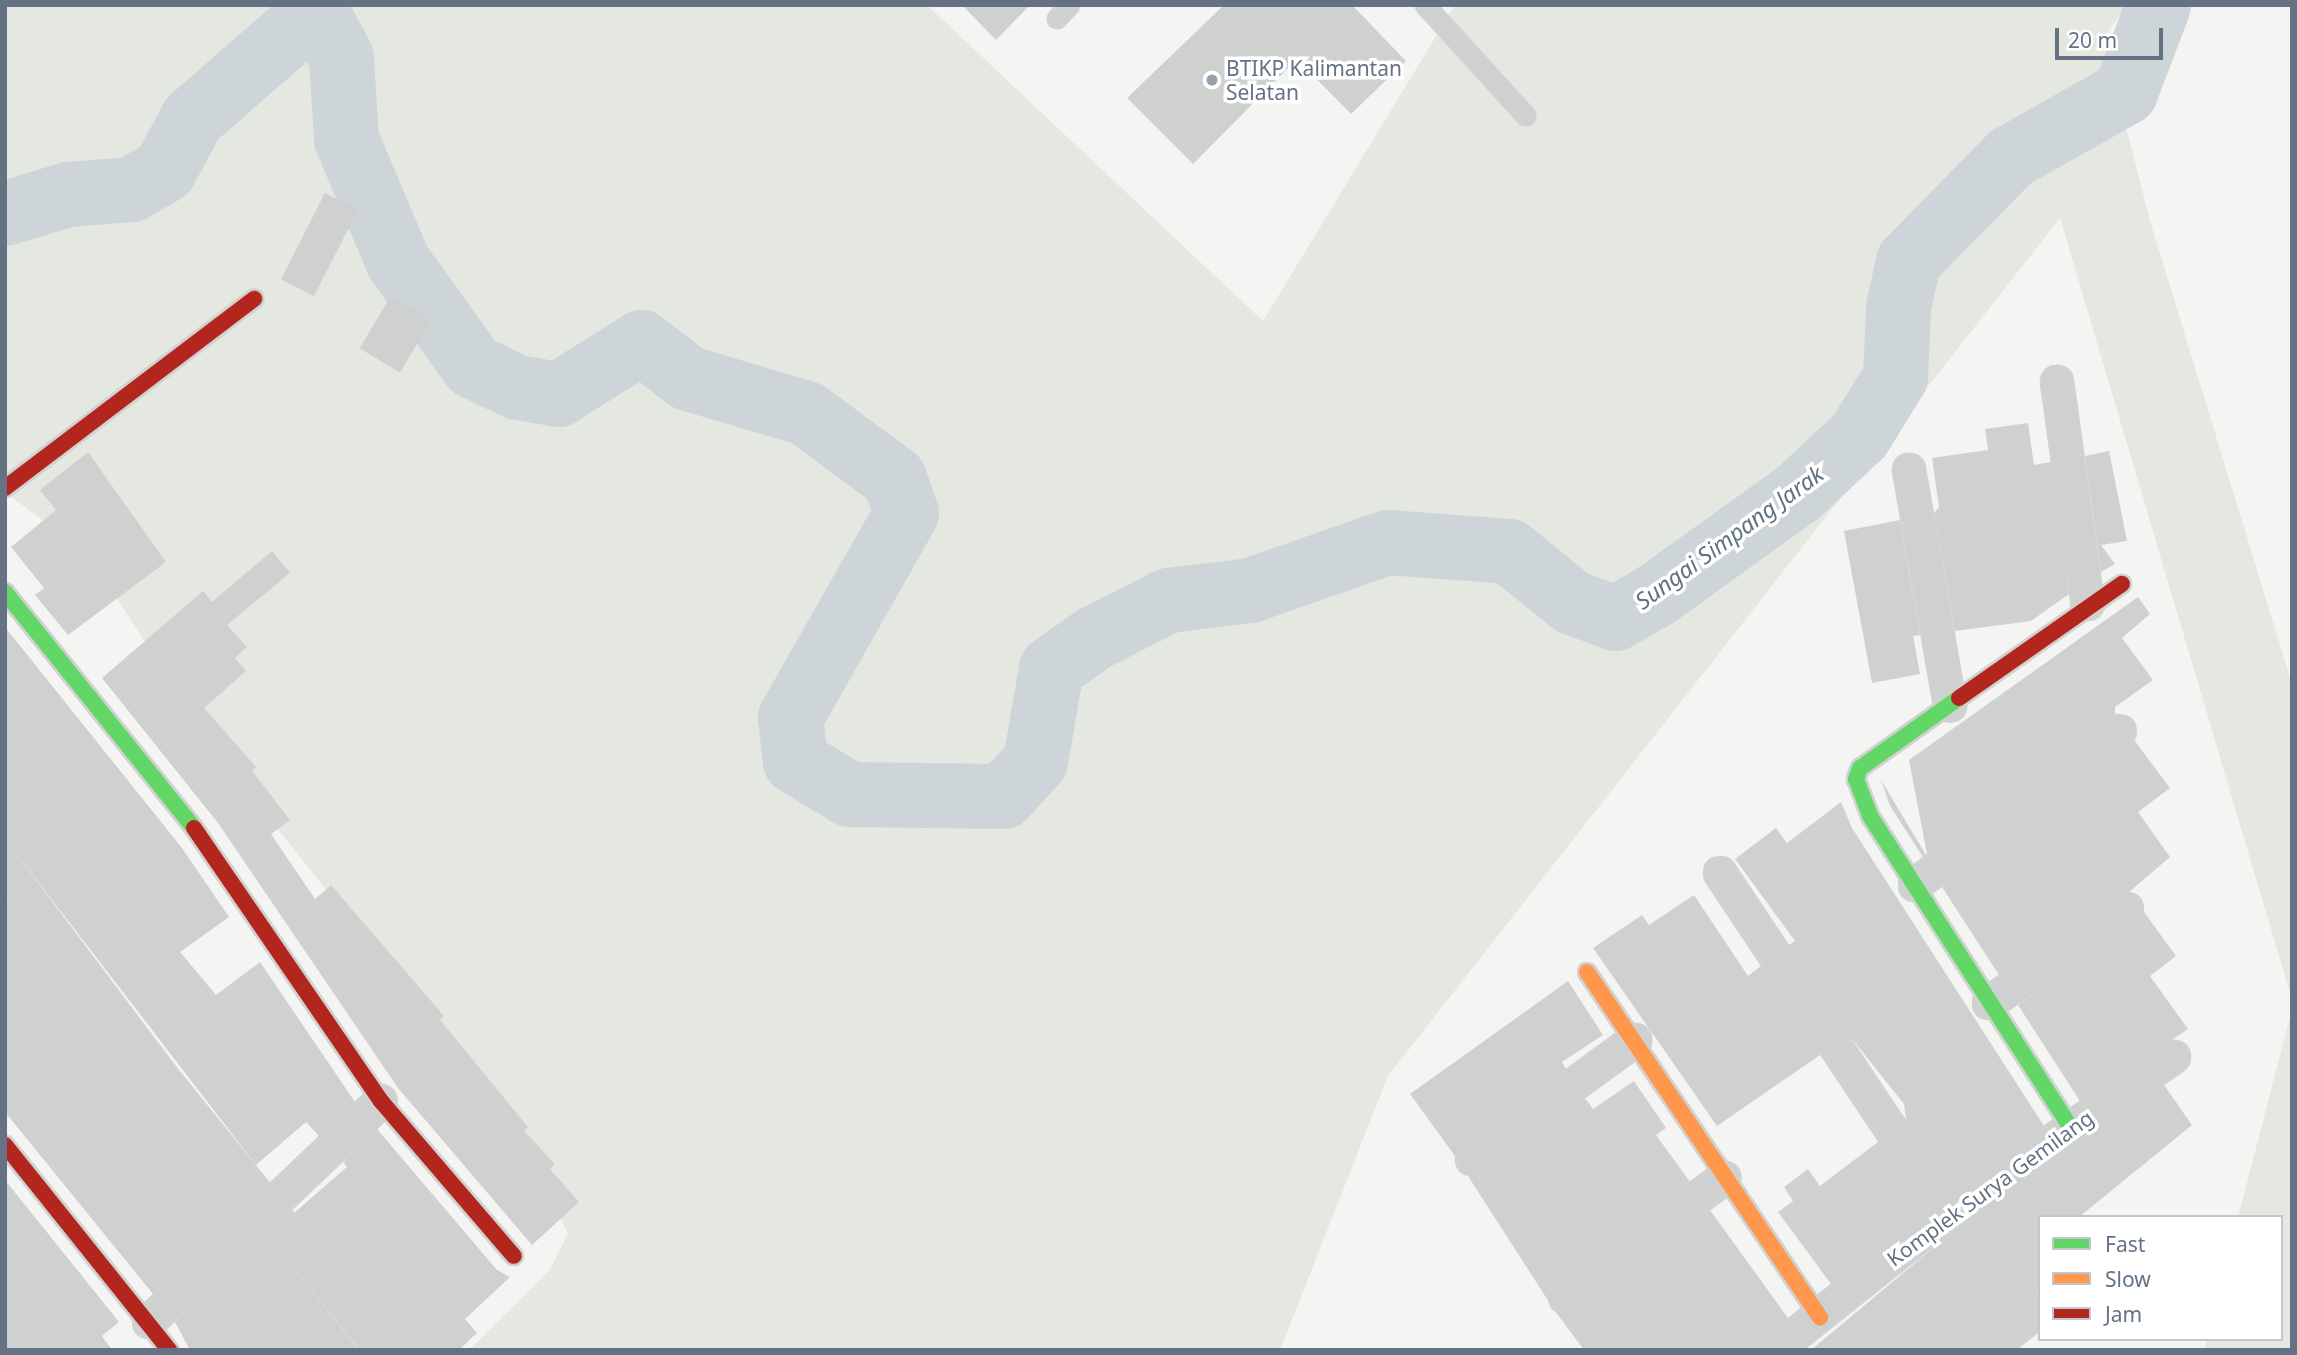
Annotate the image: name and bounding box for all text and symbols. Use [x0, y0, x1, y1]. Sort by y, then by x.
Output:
scale bar [2059, 14, 2168, 58]
text: 20 m [2068, 26, 2117, 54]
place label: BTIKP Kalimantan Selatan [1226, 55, 1402, 105]
marker: BTIKP Kalimantan Selatan [1204, 72, 1220, 88]
water label: Sungai Simpang Jarak [1630, 460, 1828, 614]
street label: Komplek Surya Gemilang [1882, 1105, 2098, 1271]
legend [2038, 1215, 2283, 1341]
text: Fast [2105, 1230, 2145, 1258]
text: Slow [2105, 1265, 2151, 1293]
text: Jam [2105, 1300, 2142, 1328]

